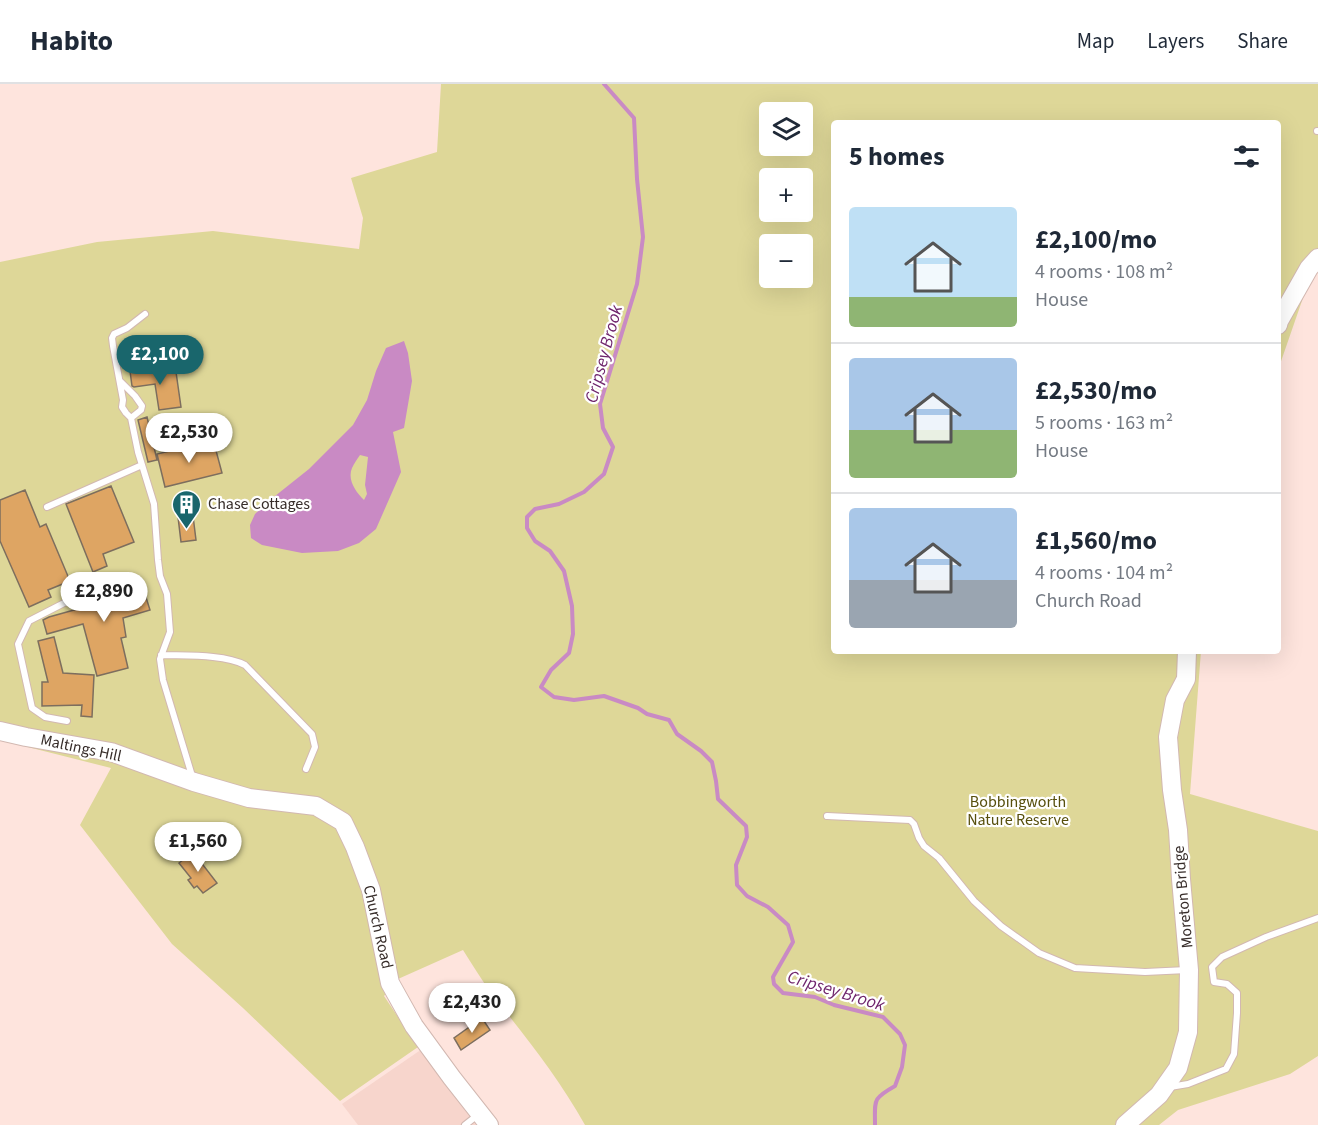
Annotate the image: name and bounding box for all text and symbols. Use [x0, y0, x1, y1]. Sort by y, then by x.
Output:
text: Habito [30, 21, 113, 61]
text: Map [1077, 26, 1114, 56]
text: Layers [1147, 26, 1204, 56]
text: Share [1237, 26, 1288, 56]
map controls [759, 102, 813, 288]
button: layers [759, 102, 813, 156]
text: 5 homes [849, 138, 944, 175]
icon: filters [1230, 140, 1263, 173]
button: + [759, 168, 813, 222]
text: £2,100/mo [1035, 221, 1157, 258]
icon: home [897, 231, 969, 303]
button: − [759, 234, 813, 288]
text: 4 rooms · 108 m² [1035, 258, 1173, 286]
text: House [1035, 286, 1088, 314]
water label: Cripsey Brook [579, 302, 629, 406]
pin: £2,100 [111, 335, 209, 386]
text: £2,100 [131, 340, 189, 368]
text: £2,530/mo [1035, 372, 1157, 409]
icon: home [897, 382, 969, 454]
text: 5 rooms · 163 m² [1035, 409, 1173, 437]
pin: £2,530 [140, 413, 238, 464]
text: £2,530 [160, 418, 218, 446]
text: House [1035, 437, 1088, 465]
building icon: Chase Cottages [171, 488, 203, 530]
place label: Chase Cottages [208, 493, 310, 515]
text: £1,560/mo [1035, 522, 1157, 559]
icon: home [897, 532, 969, 604]
text: 4 rooms · 104 m² [1035, 559, 1173, 587]
pin: £2,890 [55, 572, 153, 623]
text: £2,890 [75, 577, 133, 605]
text: Church Road [1035, 587, 1142, 615]
street label: Maltings Hill [38, 729, 124, 767]
park label: Bobbingworth Nature Reserve [967, 791, 1069, 831]
pin: £1,560 [149, 822, 247, 873]
text: £1,560 [169, 827, 227, 855]
street label: Moreton Bridge [1168, 845, 1198, 949]
street label: Church Road [358, 883, 398, 971]
water label: Cripsey Brook [784, 964, 888, 1018]
pin: £2,430 [423, 983, 521, 1034]
text: £2,430 [443, 988, 501, 1016]

